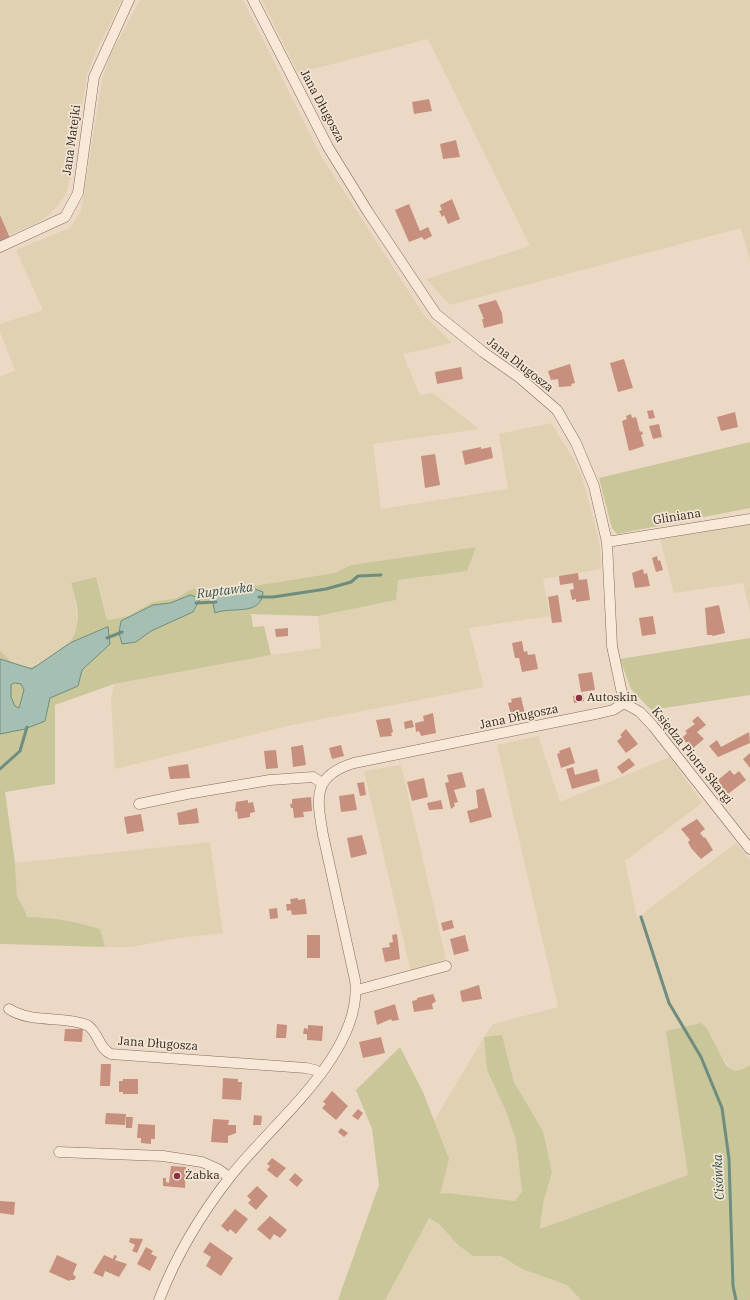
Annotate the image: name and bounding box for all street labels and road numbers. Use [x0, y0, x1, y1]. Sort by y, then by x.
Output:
street label: Jana Długosza [297, 67, 347, 145]
street label: Jana Matejki [60, 104, 84, 176]
street label: Jana Długosza [484, 335, 556, 395]
street label: Gliniana [652, 506, 702, 528]
street label: Jana Długosza [478, 702, 560, 732]
street label: Księdza Piotra Skargi [648, 705, 736, 807]
street label: Jana Długosza [118, 1034, 198, 1054]

